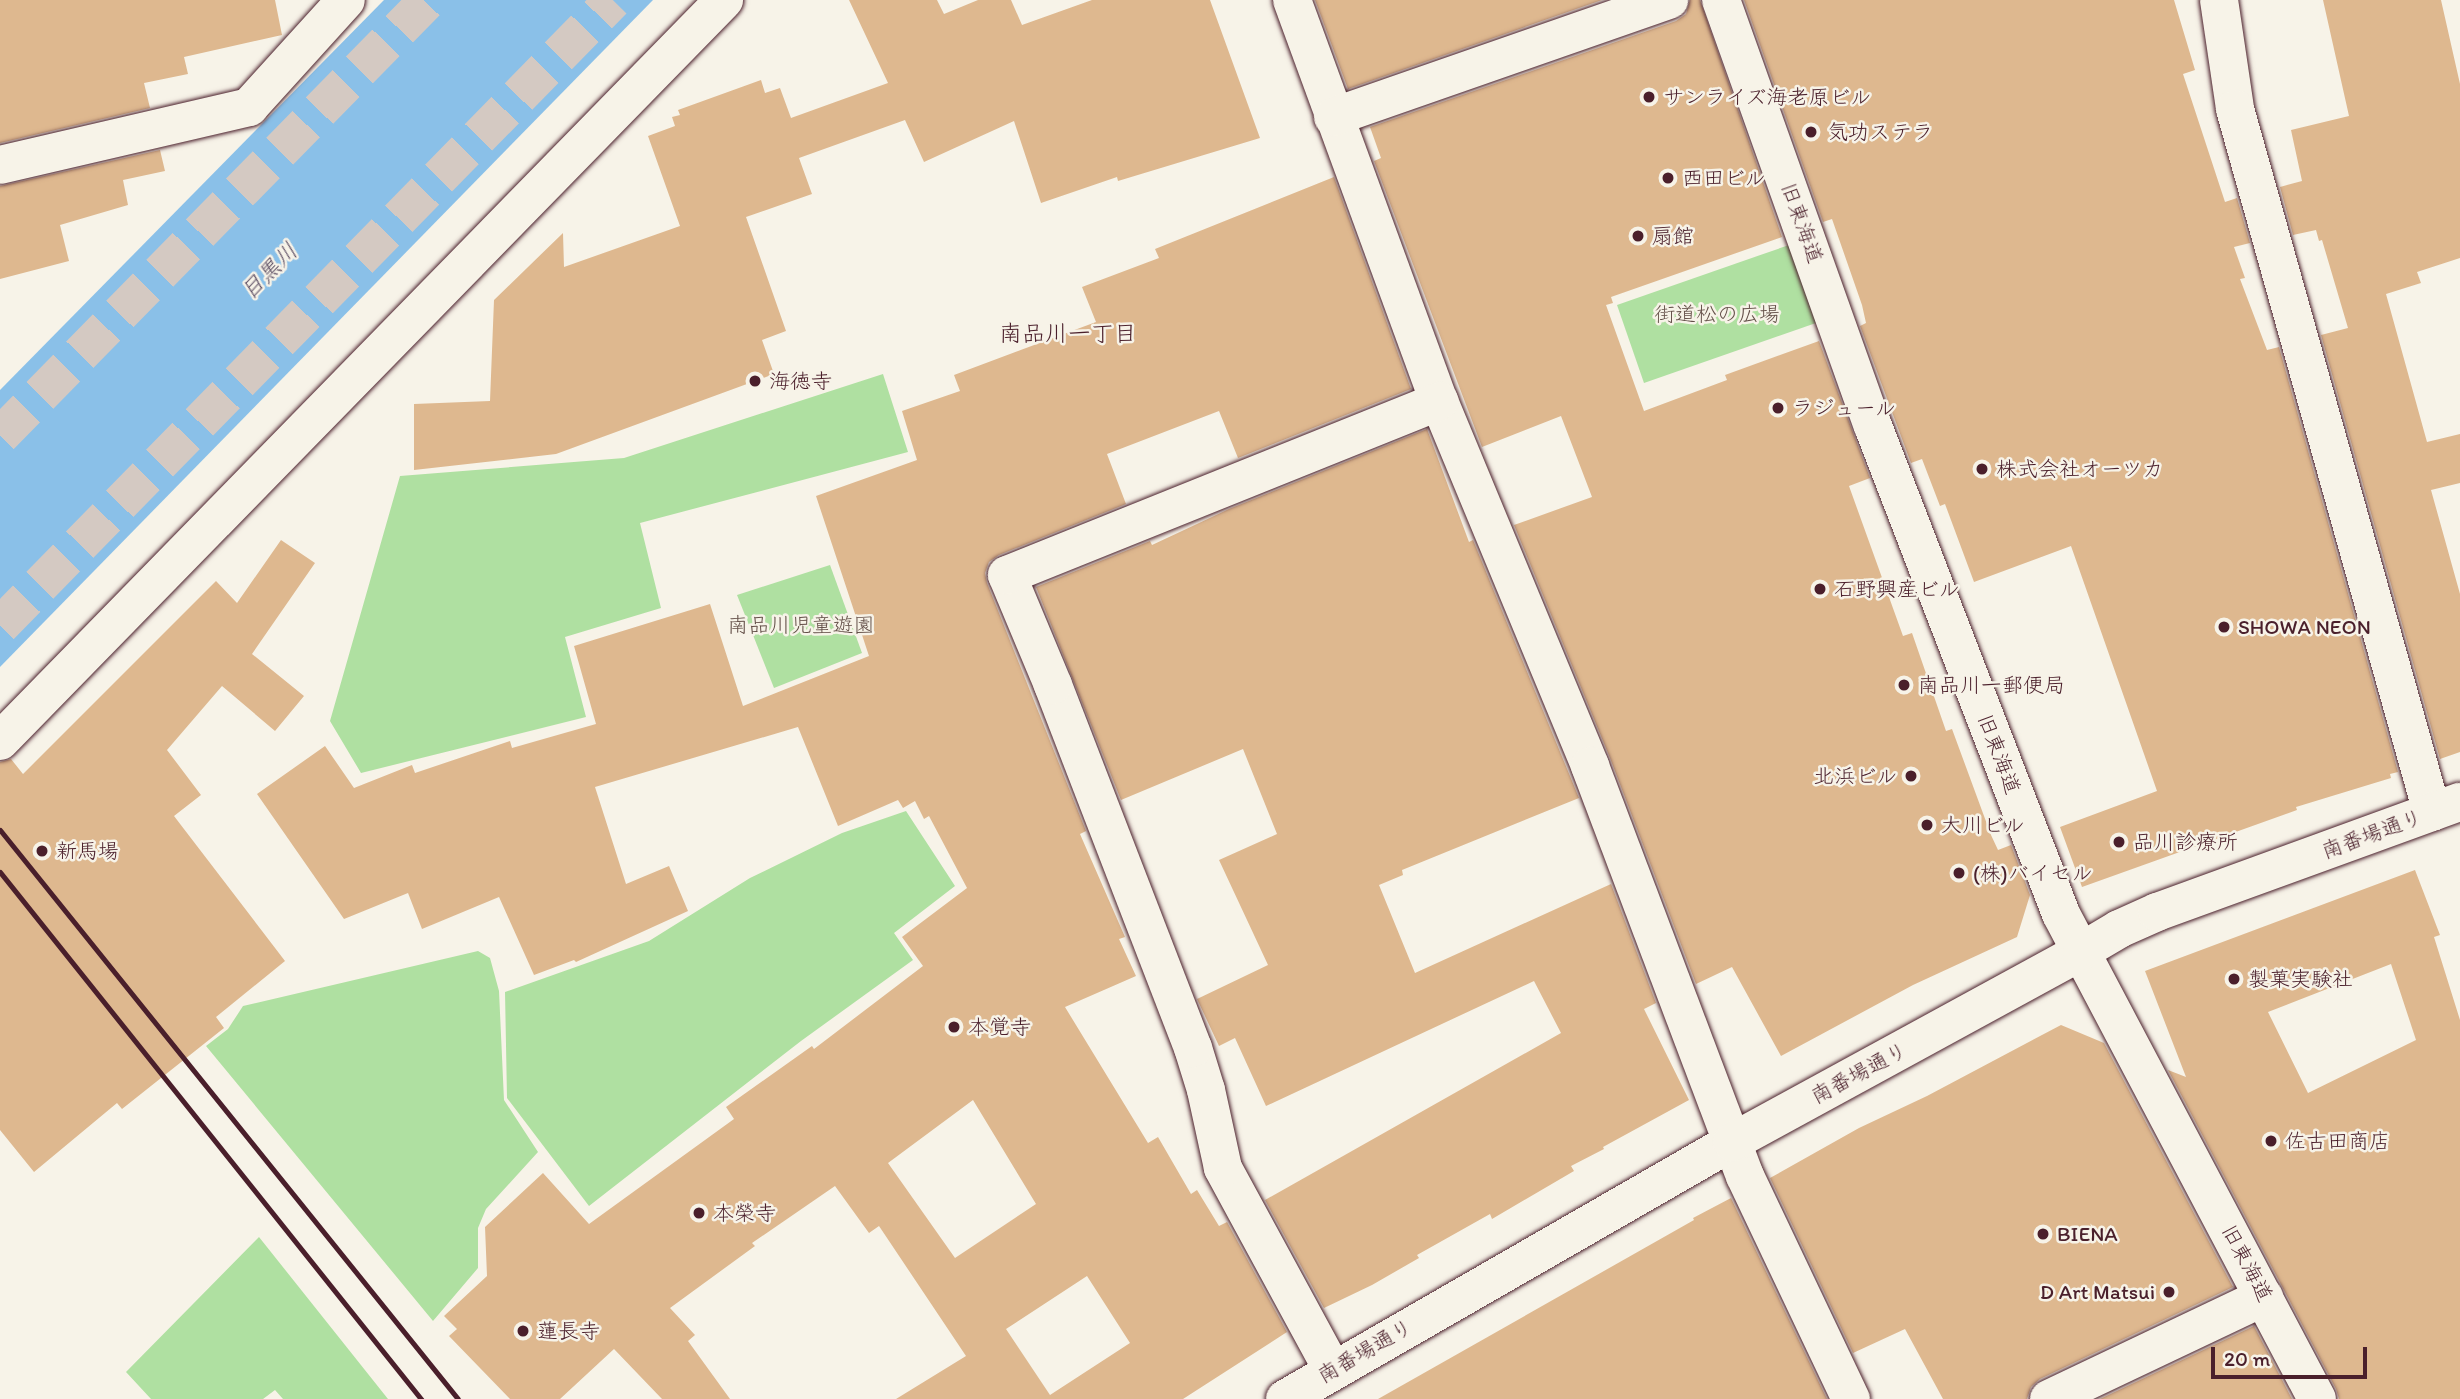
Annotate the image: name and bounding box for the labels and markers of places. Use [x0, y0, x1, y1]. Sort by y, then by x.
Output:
place label: サンライズ海老原ビル [1663, 84, 1873, 110]
marker: サンライズ海老原ビル [1641, 89, 1657, 105]
place label: 気功ステラ [1827, 119, 1932, 145]
marker: 気功ステラ [1801, 122, 1821, 142]
place label: 西田ビル [1682, 165, 1766, 191]
marker: 西田ビル [1660, 170, 1676, 186]
place label: 扇館 [1652, 223, 1694, 249]
marker: 扇館 [1630, 228, 1646, 244]
place label: 海徳寺 [769, 368, 832, 394]
marker: 海徳寺 [747, 373, 763, 389]
place label: ラジュール [1792, 395, 1897, 421]
marker: ラジュール [1770, 400, 1786, 416]
place label: 株式会社オーツカ [1996, 456, 2164, 482]
marker: 株式会社オーツカ [1974, 461, 1990, 477]
place label: 石野興産ビル [1834, 576, 1960, 602]
marker: 石野興産ビル [1812, 581, 1828, 597]
place label: SHOWA NEON [2238, 614, 2371, 640]
marker: SHOWA NEON [2216, 619, 2232, 635]
place label: 南品川一郵便局 [1918, 672, 2065, 698]
marker: 南品川一郵便局 [1896, 677, 1912, 693]
place label: 北浜ビル [1813, 763, 1897, 789]
marker: 北浜ビル [1903, 768, 1919, 784]
place label: 大川ビル [1941, 812, 2025, 838]
marker: 大川ビル [1919, 817, 1935, 833]
place label: 品川診療所 [2133, 829, 2238, 855]
marker: 品川診療所 [2111, 834, 2127, 850]
place label: 新馬場 [56, 838, 119, 864]
marker: 新馬場 [34, 843, 50, 859]
place label: (株)バイセル [1973, 860, 2092, 886]
marker: (株)バイセル [1951, 865, 1967, 881]
place label: 製菓実験社 [2248, 966, 2353, 992]
marker: 製菓実験社 [2226, 971, 2242, 987]
place label: 本覚寺 [968, 1014, 1031, 1040]
marker: 本覚寺 [946, 1019, 962, 1035]
place label: 佐古田商店 [2285, 1128, 2390, 1154]
marker: 佐古田商店 [2263, 1133, 2279, 1149]
place label: 本榮寺 [713, 1200, 776, 1226]
marker: 本榮寺 [691, 1205, 707, 1221]
place label: BIENA [2057, 1221, 2118, 1247]
marker: BIENA [2035, 1226, 2051, 1242]
place label: D Art Matsui [2041, 1279, 2155, 1305]
marker: D Art Matsui [2161, 1284, 2177, 1300]
place label: 蓮長寺 [537, 1318, 600, 1344]
marker: 蓮長寺 [515, 1323, 531, 1339]

